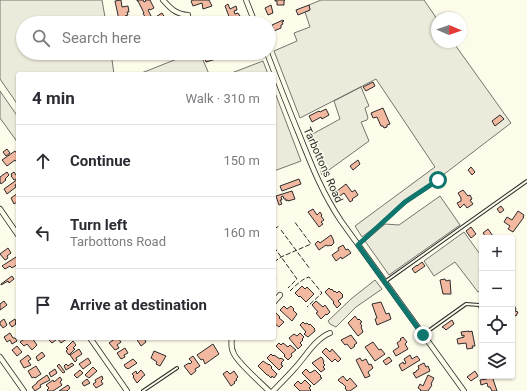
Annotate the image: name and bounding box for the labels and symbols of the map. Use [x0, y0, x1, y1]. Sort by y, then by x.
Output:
north arrow [431, 12, 467, 48]
street label: Tarbottons Road [301, 125, 345, 205]
route start [429, 171, 447, 189]
route end [414, 326, 432, 344]

